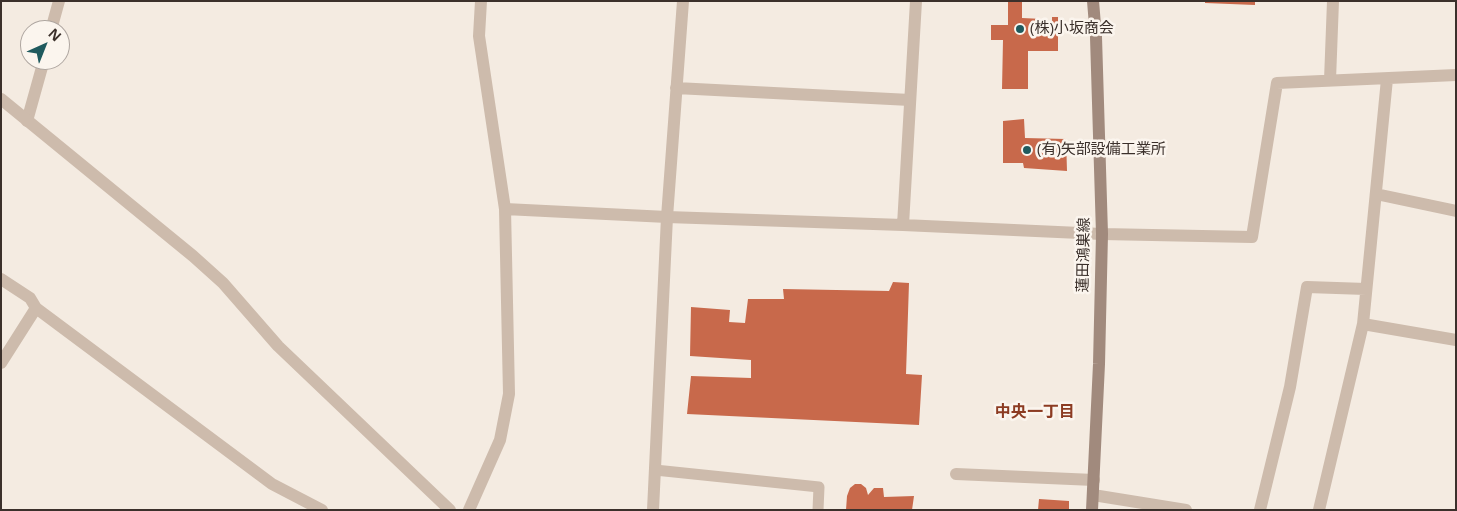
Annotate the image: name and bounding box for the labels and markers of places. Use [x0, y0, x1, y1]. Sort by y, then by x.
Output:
place label: (株)小坂商会 [1030, 20, 1114, 38]
marker: (株)小坂商会 [1014, 23, 1026, 35]
place label: (有)矢部設備工業所 [1037, 141, 1166, 159]
marker: (有)矢部設備工業所 [1021, 144, 1033, 156]

